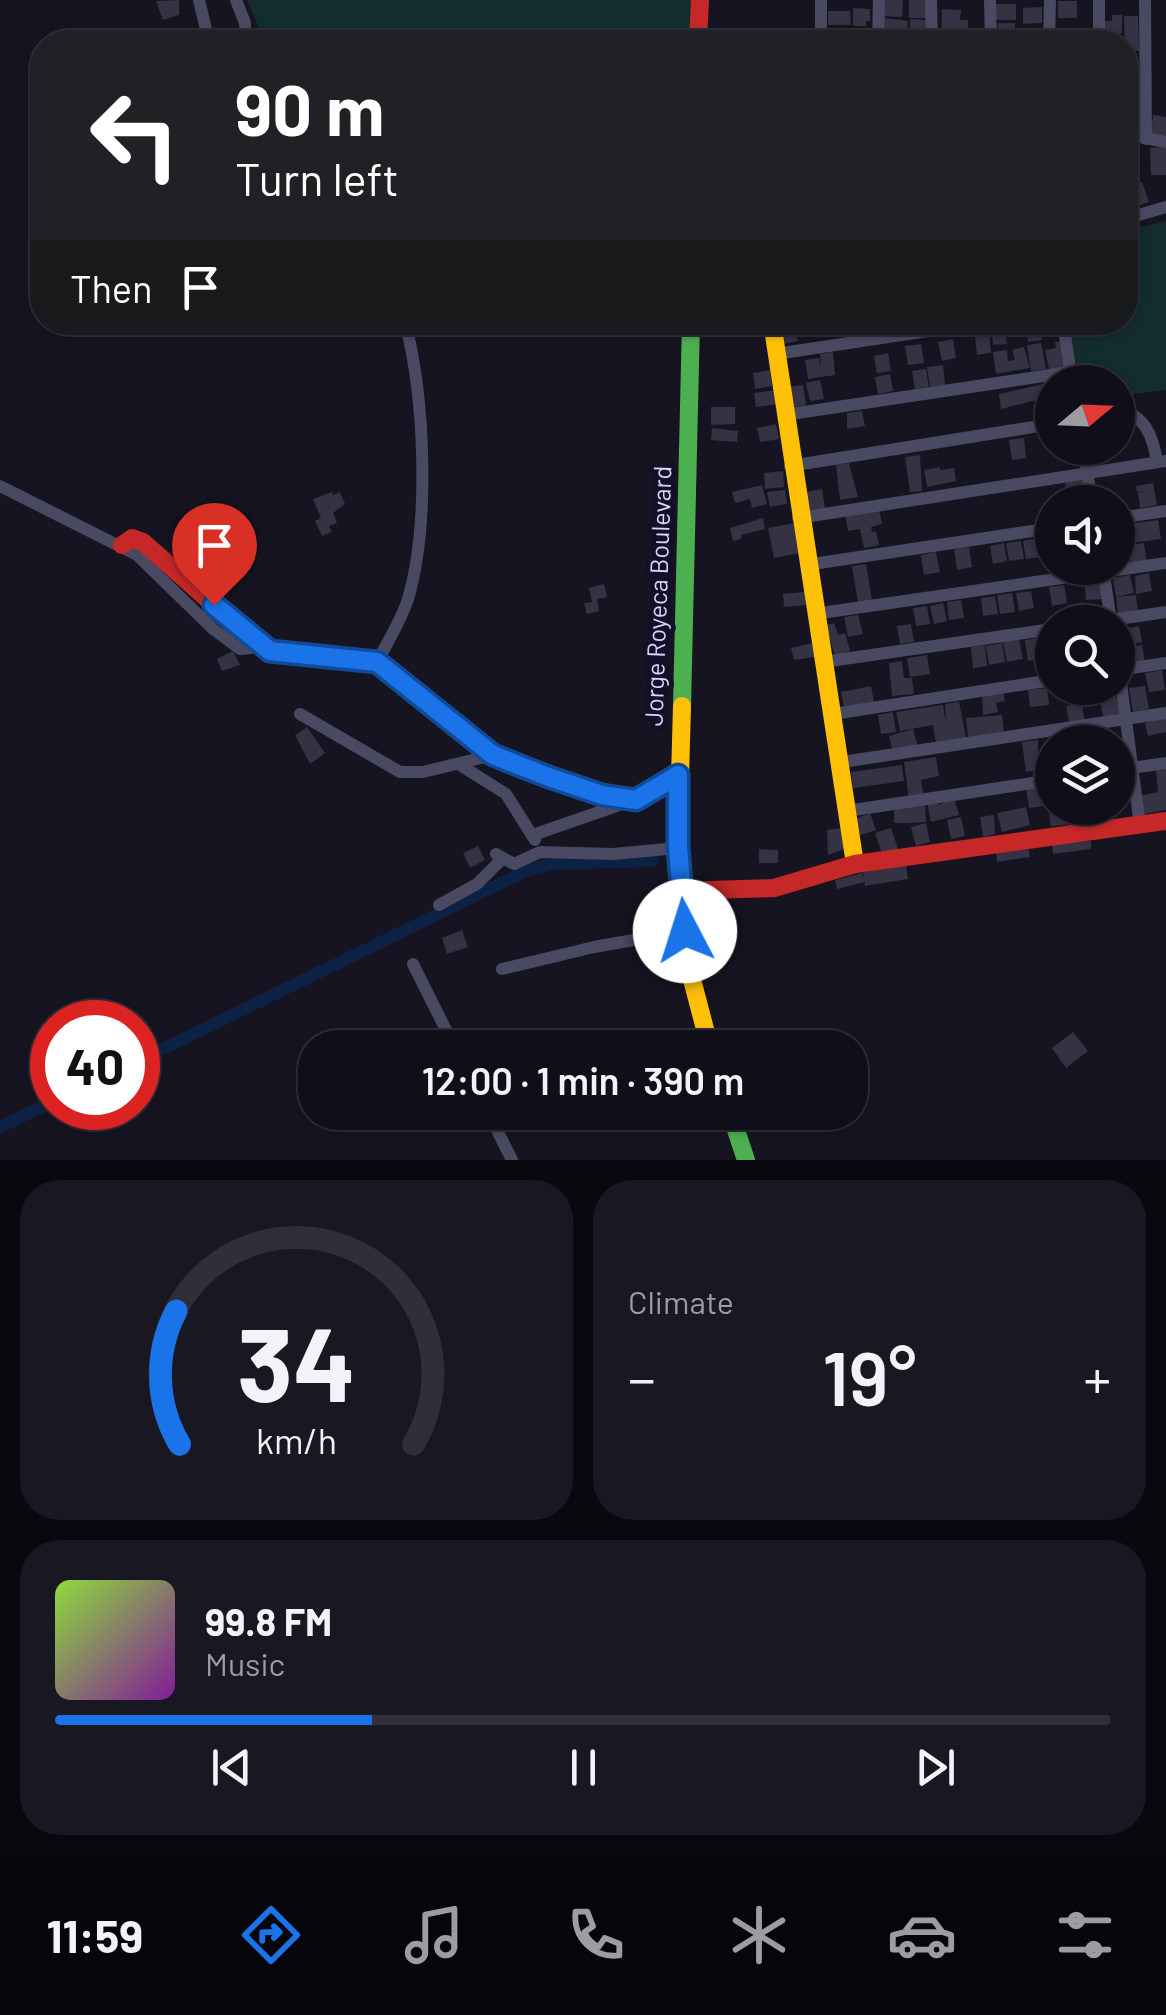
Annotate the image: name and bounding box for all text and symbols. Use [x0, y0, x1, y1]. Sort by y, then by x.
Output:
text: 90 m [235, 66, 385, 150]
icon: left [70, 70, 200, 200]
text: Turn left [235, 151, 399, 205]
icon: arrive [173, 260, 228, 315]
text: Then [70, 265, 153, 311]
north arrow [1035, 365, 1135, 465]
map controls [1035, 365, 1135, 825]
street label: Jorge Royeca Boulevard [637, 465, 677, 727]
button: sound [1035, 485, 1135, 585]
pin [172, 503, 257, 606]
icon: arrive [187, 518, 242, 573]
button: search [1035, 605, 1135, 705]
button: layers [1035, 725, 1135, 825]
position arrow [633, 879, 737, 983]
speed limit sign: 40 [30, 1000, 160, 1130]
text: 12:00 · 1 min · 390 m [422, 1057, 744, 1103]
text: Climate [628, 1282, 734, 1320]
text: 34 [237, 1298, 356, 1423]
text: 19° [822, 1331, 917, 1421]
text: − [628, 1344, 656, 1410]
text: + [1083, 1344, 1111, 1410]
text: km/h [256, 1418, 337, 1461]
text: 99.8 FM [205, 1598, 332, 1644]
text: Music [205, 1644, 285, 1682]
icon: previous [204, 1740, 259, 1795]
icon: pause [556, 1740, 611, 1795]
icon: next [908, 1740, 963, 1795]
icon: directions [236, 1900, 306, 1970]
icon: music [399, 1900, 469, 1970]
icon: phone [561, 1900, 631, 1970]
icon: climate [724, 1900, 794, 1970]
icon: car [887, 1900, 957, 1970]
icon: filters [1050, 1900, 1120, 1970]
text: 11:59 [46, 1908, 143, 1962]

